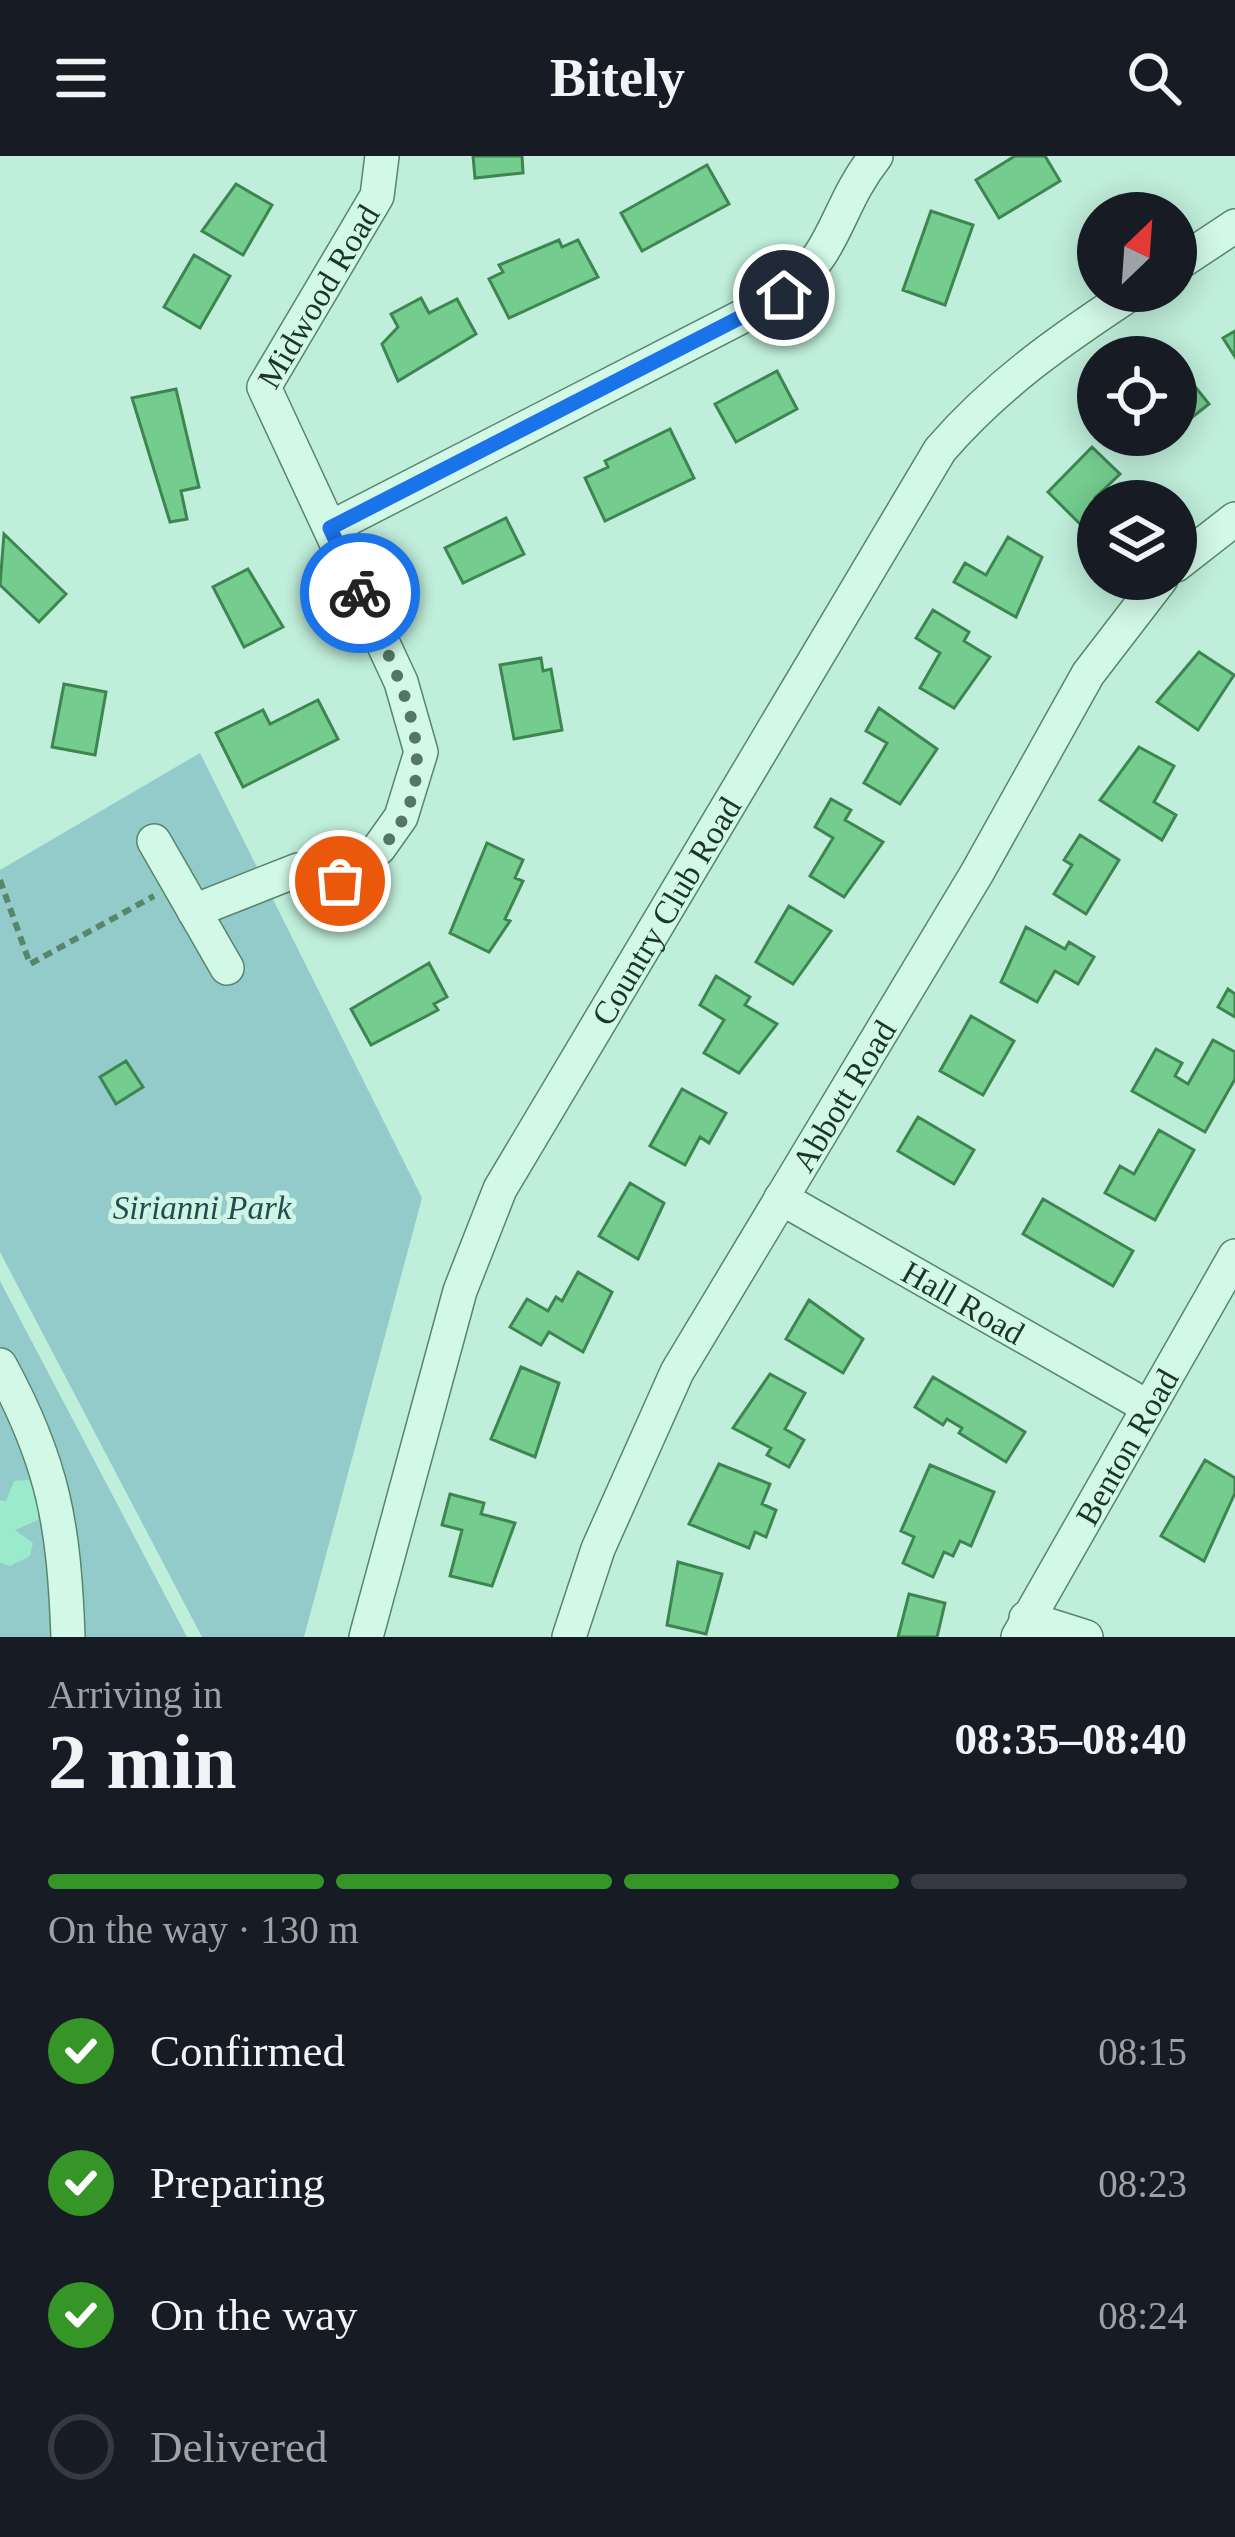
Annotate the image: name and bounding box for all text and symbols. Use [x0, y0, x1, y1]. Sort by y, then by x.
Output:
icon: menu [48, 45, 114, 111]
icon: search [1121, 45, 1187, 111]
text: Bitely [550, 48, 685, 108]
north arrow [1077, 192, 1197, 312]
map controls [1077, 192, 1197, 600]
street label: Midwood Road [251, 198, 387, 395]
pin [733, 244, 835, 346]
icon: home [751, 262, 817, 328]
button: locate [1077, 336, 1197, 456]
button: layers [1077, 480, 1197, 600]
courier [300, 533, 420, 653]
icon: bike [327, 560, 393, 626]
street label: Country Club Road [585, 790, 748, 1031]
pin [289, 830, 391, 932]
icon: bag [307, 848, 373, 914]
street label: Abbott Road [785, 1014, 903, 1178]
park label: Sirianni Park [113, 1190, 293, 1226]
street label: Hall Road [896, 1254, 1031, 1352]
street label: Benton Road [1069, 1363, 1186, 1531]
text: Arriving in [48, 1673, 222, 1716]
text: 08:35–08:40 [955, 1714, 1187, 1764]
text: 2 min [48, 1718, 237, 1805]
text: On the way · 130 m [48, 1908, 359, 1951]
icon: check [48, 2018, 114, 2084]
text: Confirmed [150, 2026, 345, 2076]
text: 08:15 [1098, 2030, 1187, 2073]
icon: check [48, 2150, 114, 2216]
text: Preparing [150, 2158, 325, 2208]
text: 08:23 [1098, 2162, 1187, 2205]
icon: check [48, 2282, 114, 2348]
text: On the way [150, 2290, 357, 2340]
text: 08:24 [1098, 2294, 1187, 2337]
text: Delivered [150, 2422, 327, 2472]

